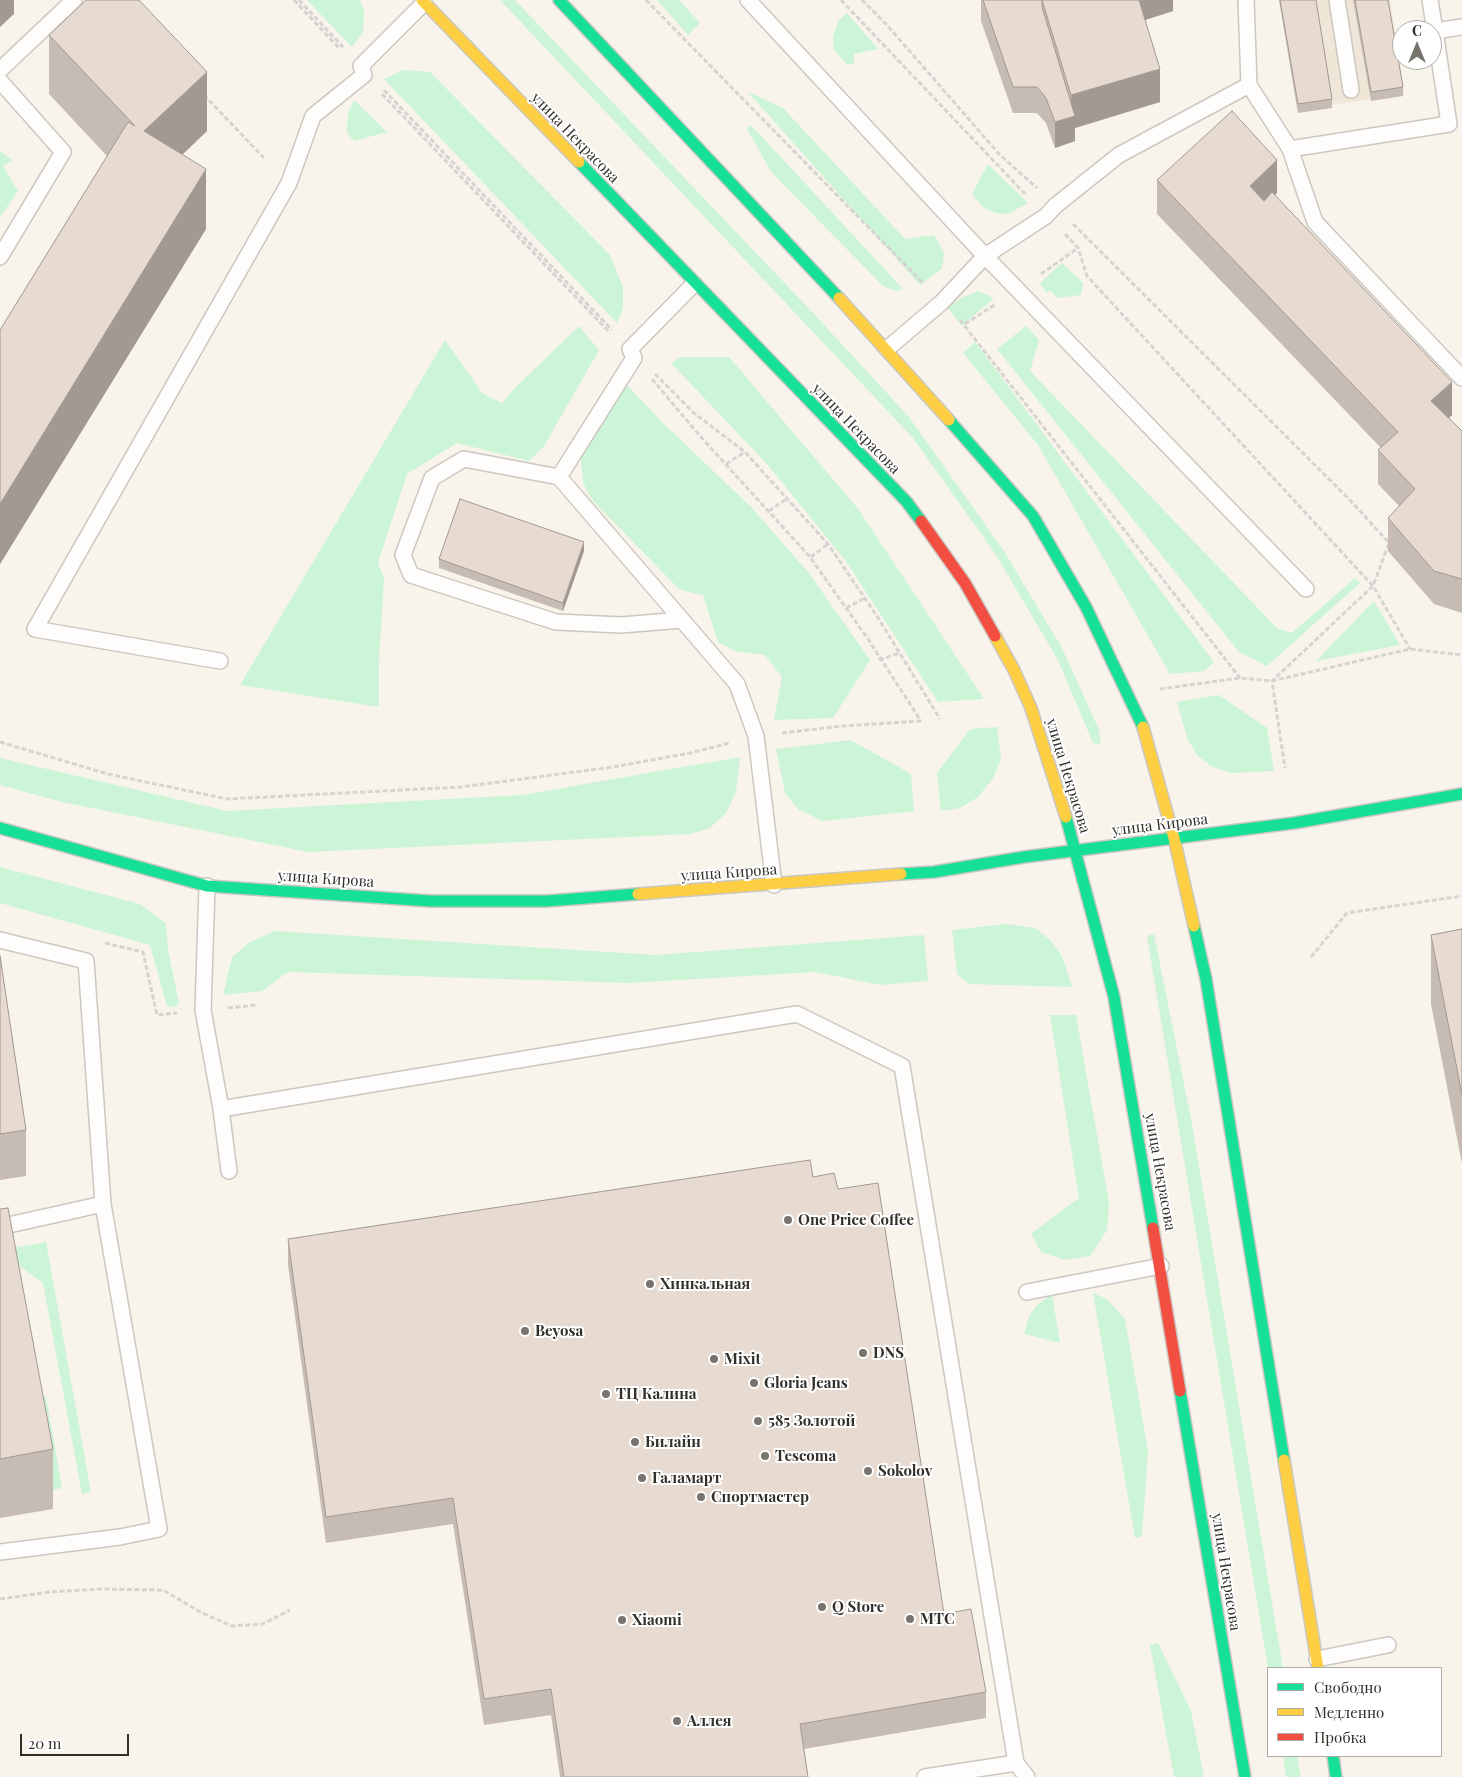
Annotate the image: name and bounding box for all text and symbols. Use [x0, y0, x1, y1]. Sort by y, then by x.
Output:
north arrow [1392, 20, 1442, 70]
text: С [1412, 21, 1422, 40]
street label: улица Некрасова [527, 89, 623, 187]
street label: улица Некрасова [808, 380, 904, 478]
street label: улица Некрасова [1042, 717, 1094, 835]
street label: улица Кирова [1111, 810, 1209, 840]
street label: улица Кирова [680, 861, 778, 885]
street label: улица Кирова [277, 867, 375, 891]
street label: улица Некрасова [1141, 1112, 1179, 1232]
place label: One Price Coffee [798, 1211, 914, 1229]
marker: One Price Coffee [782, 1214, 794, 1226]
place label: Хинкальная [660, 1275, 750, 1293]
marker: Хинкальная [644, 1278, 656, 1290]
place label: Beyosa [535, 1322, 583, 1340]
marker: Beyosa [519, 1325, 531, 1337]
place label: DNS [873, 1344, 904, 1362]
marker: DNS [857, 1347, 869, 1359]
place label: Mixit [724, 1350, 761, 1368]
marker: Mixit [708, 1353, 720, 1365]
place label: Gloria Jeans [764, 1374, 848, 1392]
marker: Gloria Jeans [748, 1377, 760, 1389]
place label: ТЦ Калина [616, 1385, 697, 1403]
marker: ТЦ Калина [600, 1388, 612, 1400]
place label: 585 Золотой [768, 1412, 855, 1430]
marker: 585 Золотой [752, 1415, 764, 1427]
place label: Билайн [645, 1433, 701, 1451]
marker: Билайн [629, 1436, 641, 1448]
place label: Tescoma [775, 1447, 836, 1465]
marker: Tescoma [759, 1450, 771, 1462]
place label: Sokolov [878, 1462, 932, 1480]
marker: Sokolov [862, 1465, 874, 1477]
place label: Галамарт [652, 1469, 722, 1487]
marker: Галамарт [636, 1472, 648, 1484]
place label: Спортмастер [711, 1488, 809, 1506]
marker: Спортмастер [695, 1491, 707, 1503]
street label: улица Некрасова [1208, 1512, 1244, 1632]
place label: Q Store [832, 1598, 884, 1616]
marker: Q Store [816, 1601, 828, 1613]
place label: МТС [920, 1610, 954, 1628]
place label: Xiaomi [632, 1611, 682, 1629]
marker: МТС [904, 1613, 916, 1625]
marker: Xiaomi [616, 1614, 628, 1626]
legend [1267, 1667, 1442, 1757]
text: Свободно [1314, 1677, 1382, 1697]
text: Медленно [1314, 1702, 1384, 1722]
place label: Аллея [687, 1712, 731, 1730]
marker: Аллея [671, 1715, 683, 1727]
scale bar [22, 1724, 131, 1756]
text: Пробка [1314, 1727, 1367, 1747]
text: 20 m [28, 1733, 61, 1753]

